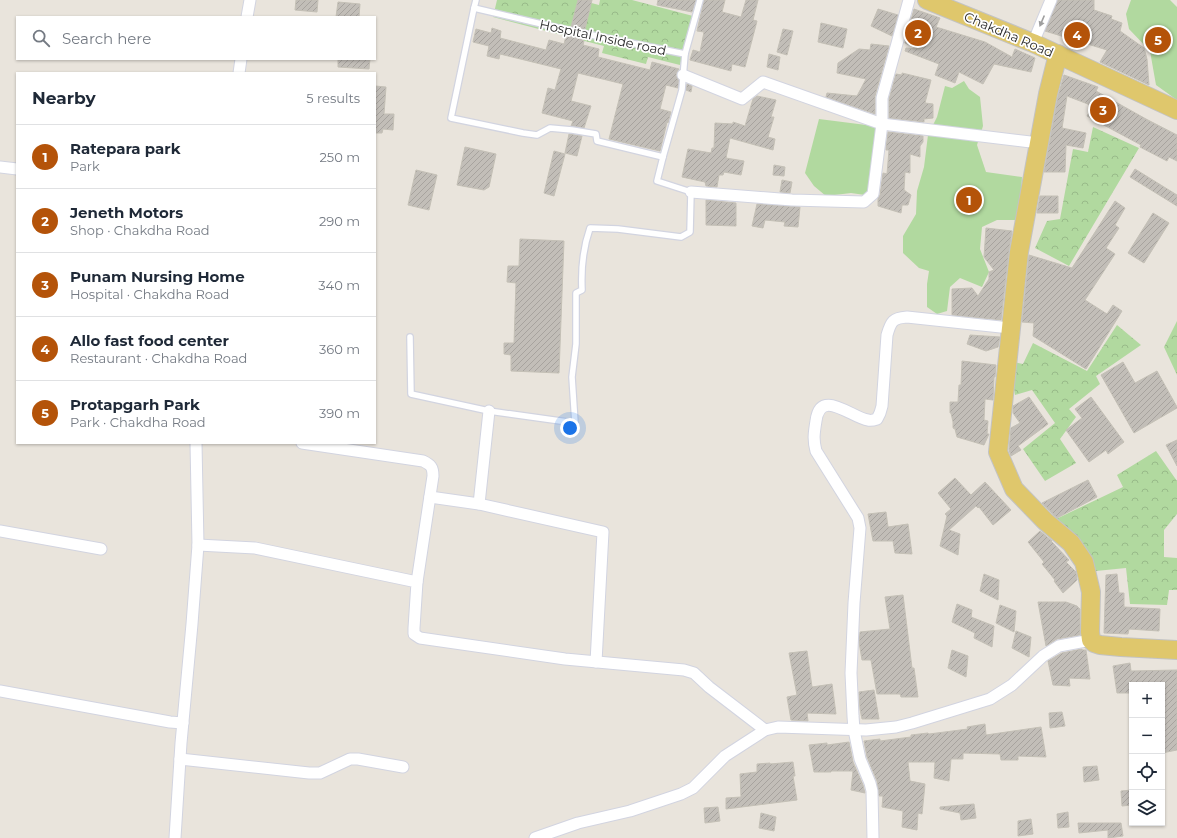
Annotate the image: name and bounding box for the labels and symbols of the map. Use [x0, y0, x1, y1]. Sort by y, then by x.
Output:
street label: Chakdha Road [962, 8, 1056, 60]
street label: Hospital Inside road [538, 16, 668, 58]
one-way arrow [1039, 16, 1045, 27]
pin: 2 [905, 18, 931, 48]
pin: 4 [1064, 20, 1090, 50]
pin: 5 [1145, 25, 1171, 55]
pin: 3 [1090, 95, 1116, 125]
pin: 1 [956, 185, 982, 215]
your location [560, 418, 580, 438]

